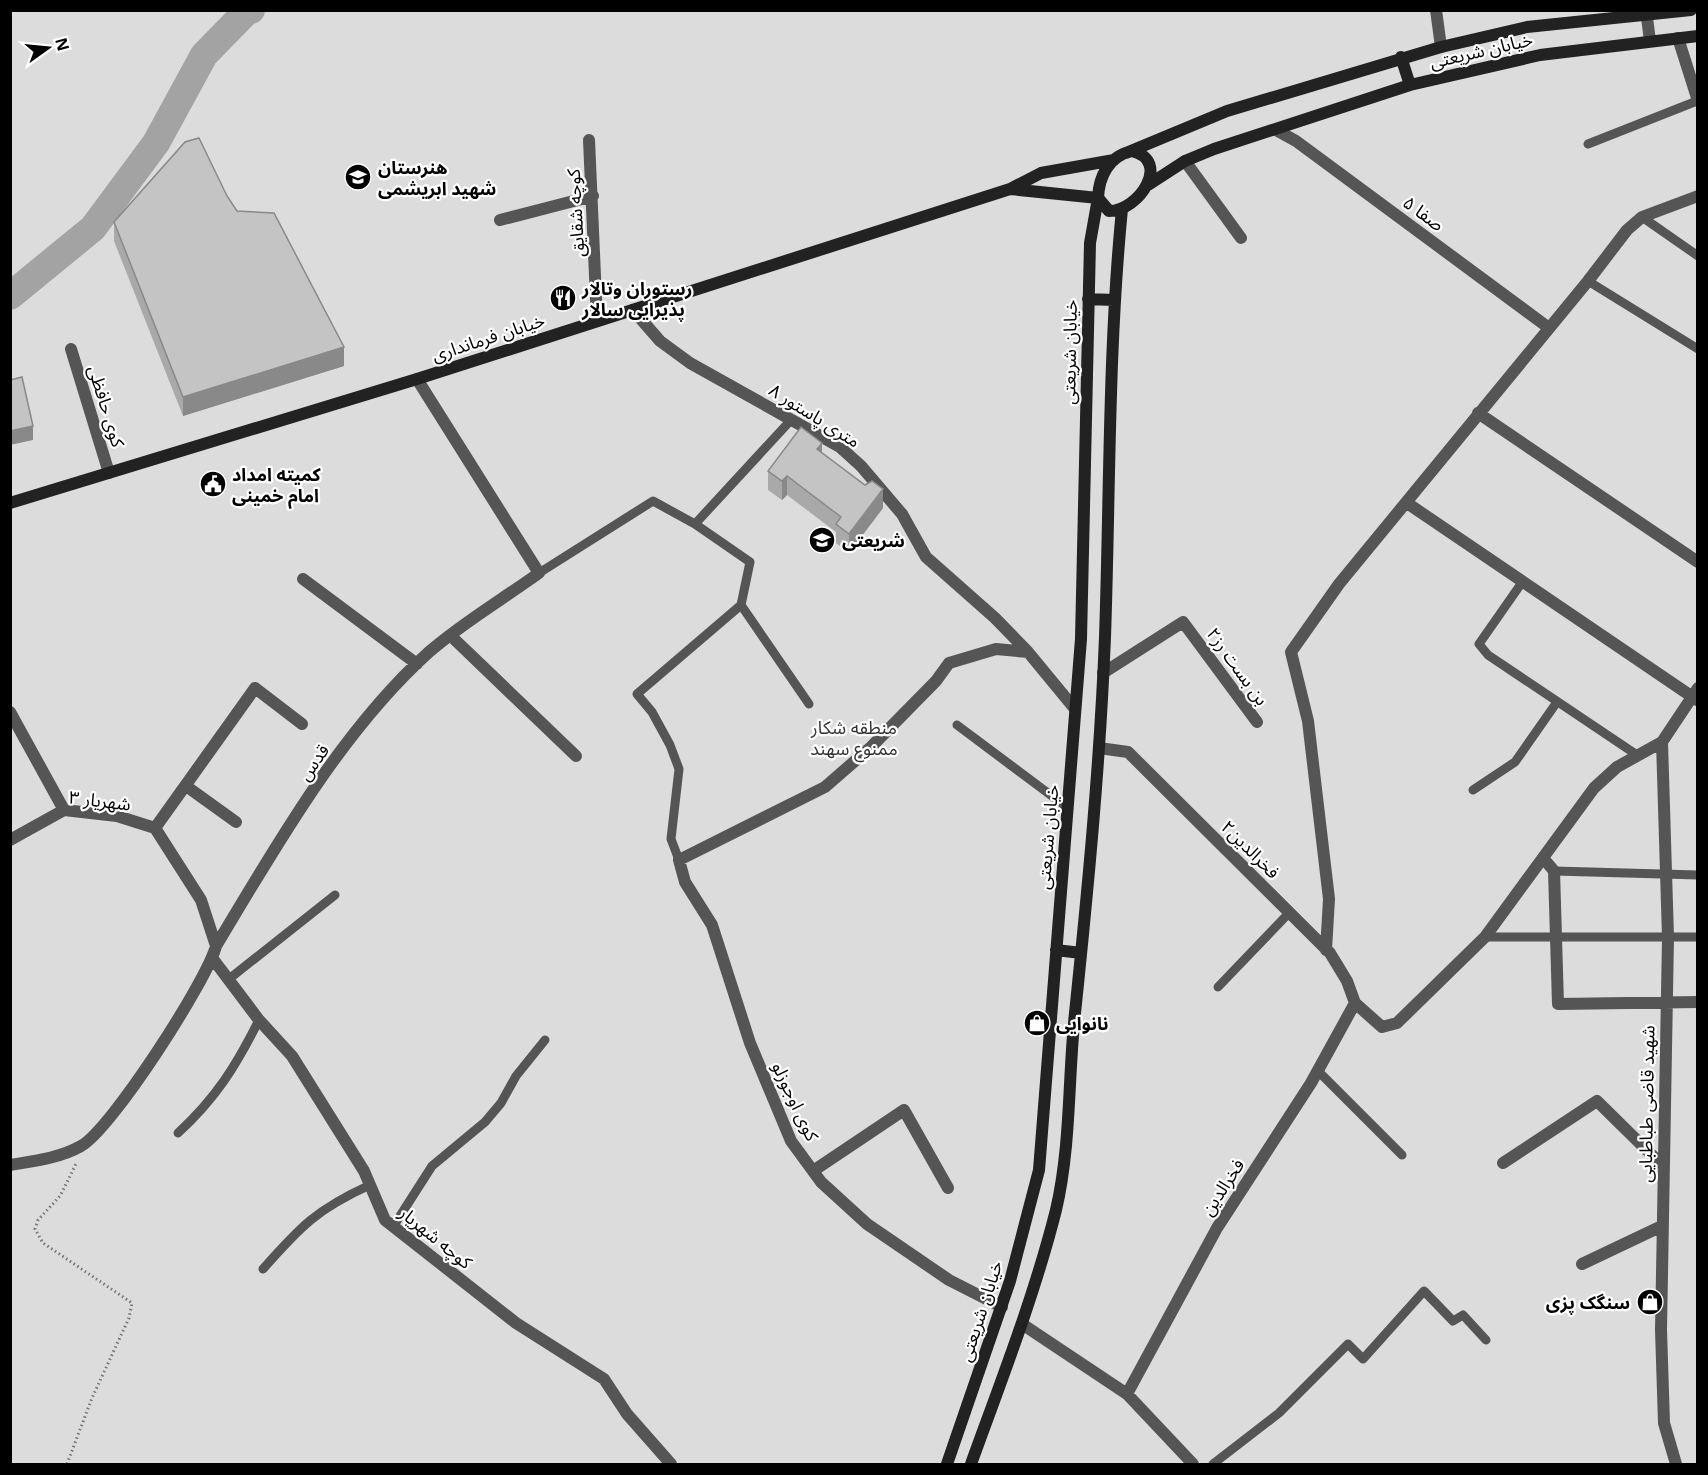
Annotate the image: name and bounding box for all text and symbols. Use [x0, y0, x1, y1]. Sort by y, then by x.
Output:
north arrow [18, 18, 78, 78]
street label: خیابان شریعتی [1427, 26, 1535, 74]
text: N [50, 35, 75, 53]
place label: هنرستان شهید ابریشمی [378, 155, 496, 200]
school or university icon: هنرستان شهید ابریشمی [343, 162, 373, 192]
street label: کوچه شقایق [561, 168, 589, 258]
street label: صفا ۵ [1399, 190, 1449, 236]
place label: رستوران وتالار پذیرایی سالار [581, 276, 692, 322]
restaurant icon: رستوران وتالار پذیرایی سالار [548, 283, 578, 313]
street label: خیابان شریعتی [1056, 299, 1082, 405]
street label: خیابان فرمانداری [428, 307, 548, 367]
street label: کوی حافظی [83, 362, 131, 450]
street label: ۸ متری پاستور [765, 377, 865, 453]
place label: کمیته امداد امام خمینی [232, 462, 322, 509]
public building icon: کمیته امداد امام خمینی [198, 469, 228, 499]
school or university icon: شریعتی [807, 525, 837, 555]
place label: شریعتی [842, 528, 905, 552]
street label: بن بست رز۲ [1202, 622, 1274, 710]
park label: منطقه شکار ممنوع سهند [810, 715, 898, 763]
street label: قدس [292, 739, 334, 785]
street label: شهریار ۳ [68, 784, 132, 816]
street label: خیابان شریعتی [1030, 784, 1064, 890]
street label: فخرالدین۲ [1217, 815, 1285, 883]
shop icon: نانوایی [1022, 1008, 1052, 1038]
place label: نانوایی [1056, 1011, 1108, 1035]
street label: شهید قاضی طباطبایی [1633, 1025, 1659, 1183]
street label: کوی اوجوزلو [767, 1057, 825, 1145]
street label: فخرالدین [1195, 1154, 1249, 1220]
street label: کوچه شهریار [394, 1200, 478, 1274]
street label: خیابان شریعتی [952, 1257, 1008, 1365]
shop icon: سنگک پزی [1635, 1287, 1665, 1317]
place label: سنگک پزی [1546, 1290, 1630, 1315]

